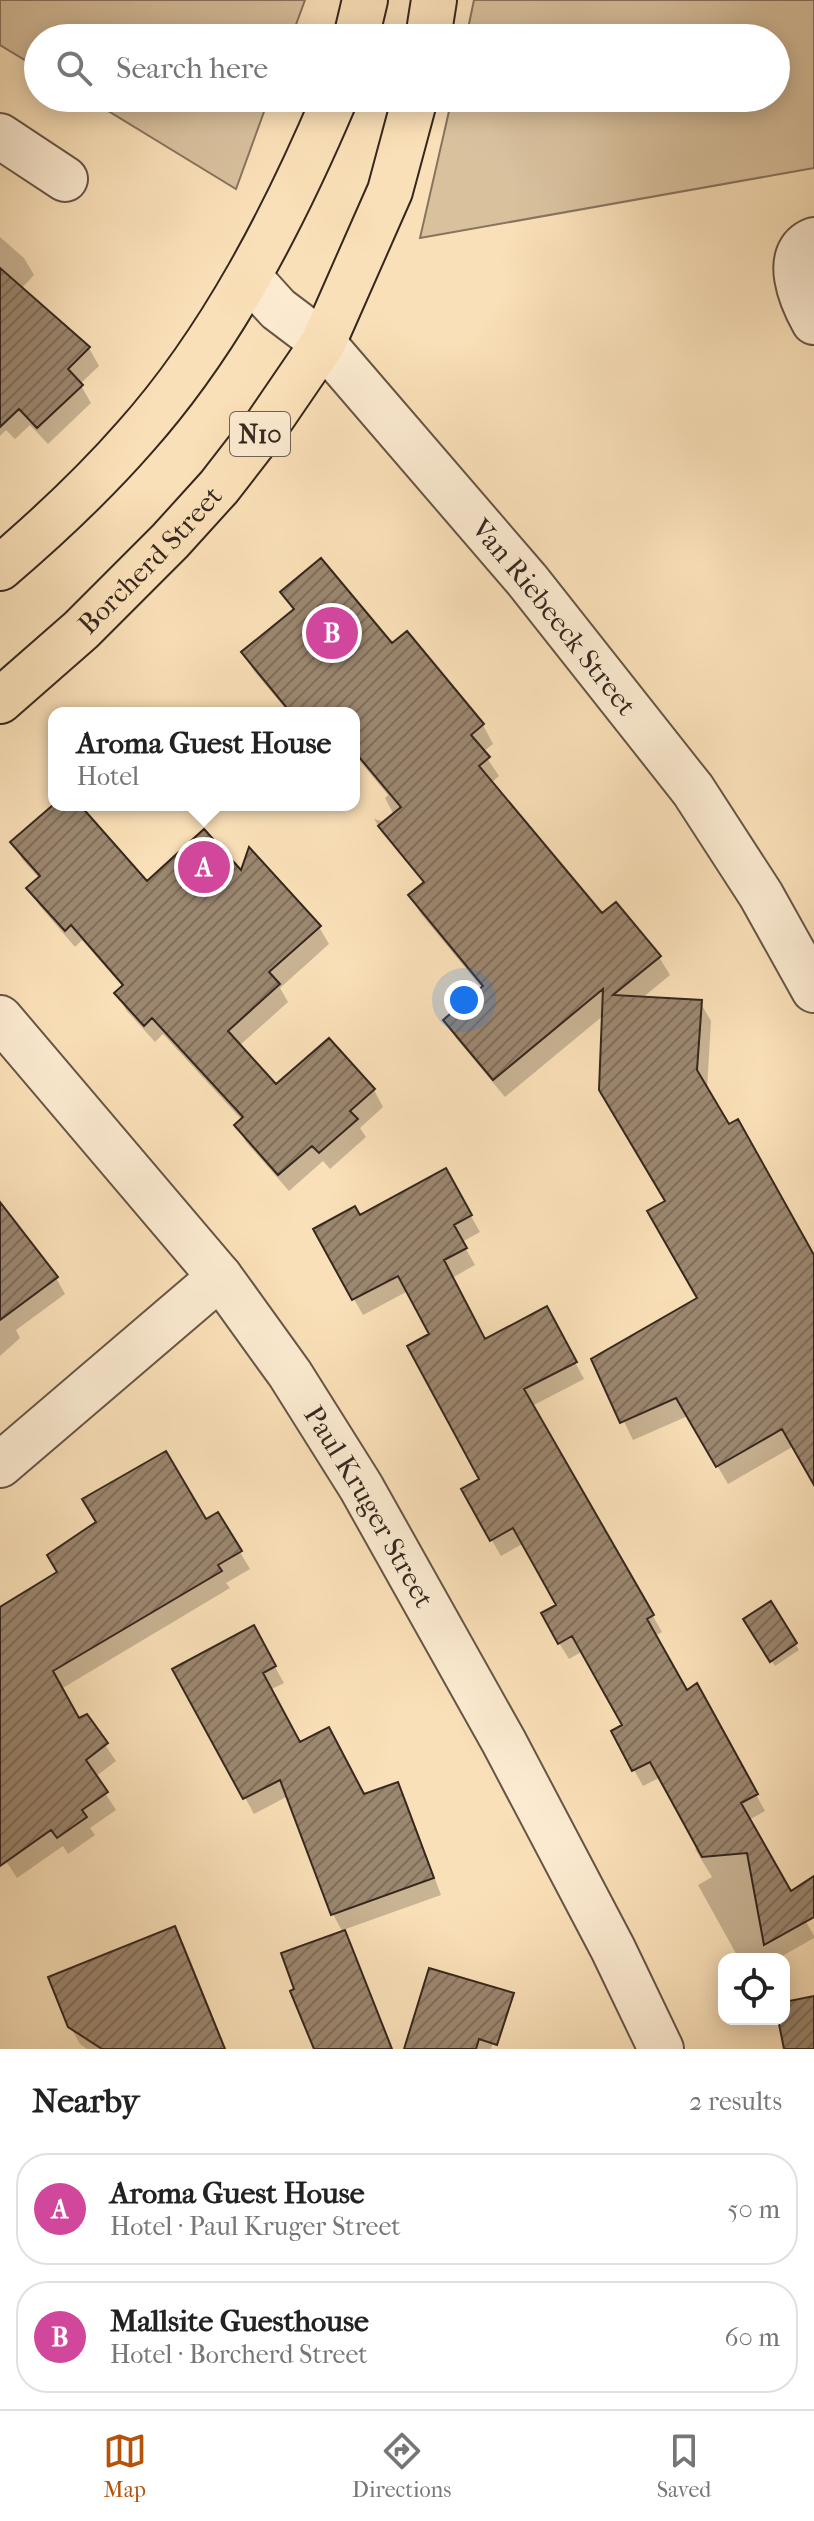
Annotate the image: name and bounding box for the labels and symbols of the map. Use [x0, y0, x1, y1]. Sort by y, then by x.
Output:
road number: N10 [230, 412, 290, 456]
street label: Borcherd Street [71, 479, 228, 640]
street label: Van Riebeeck Street [464, 511, 644, 721]
pin: B [306, 603, 358, 663]
pin: A [178, 837, 230, 897]
your location [444, 980, 484, 1020]
street label: Paul Kruger Street [298, 1400, 441, 1613]

